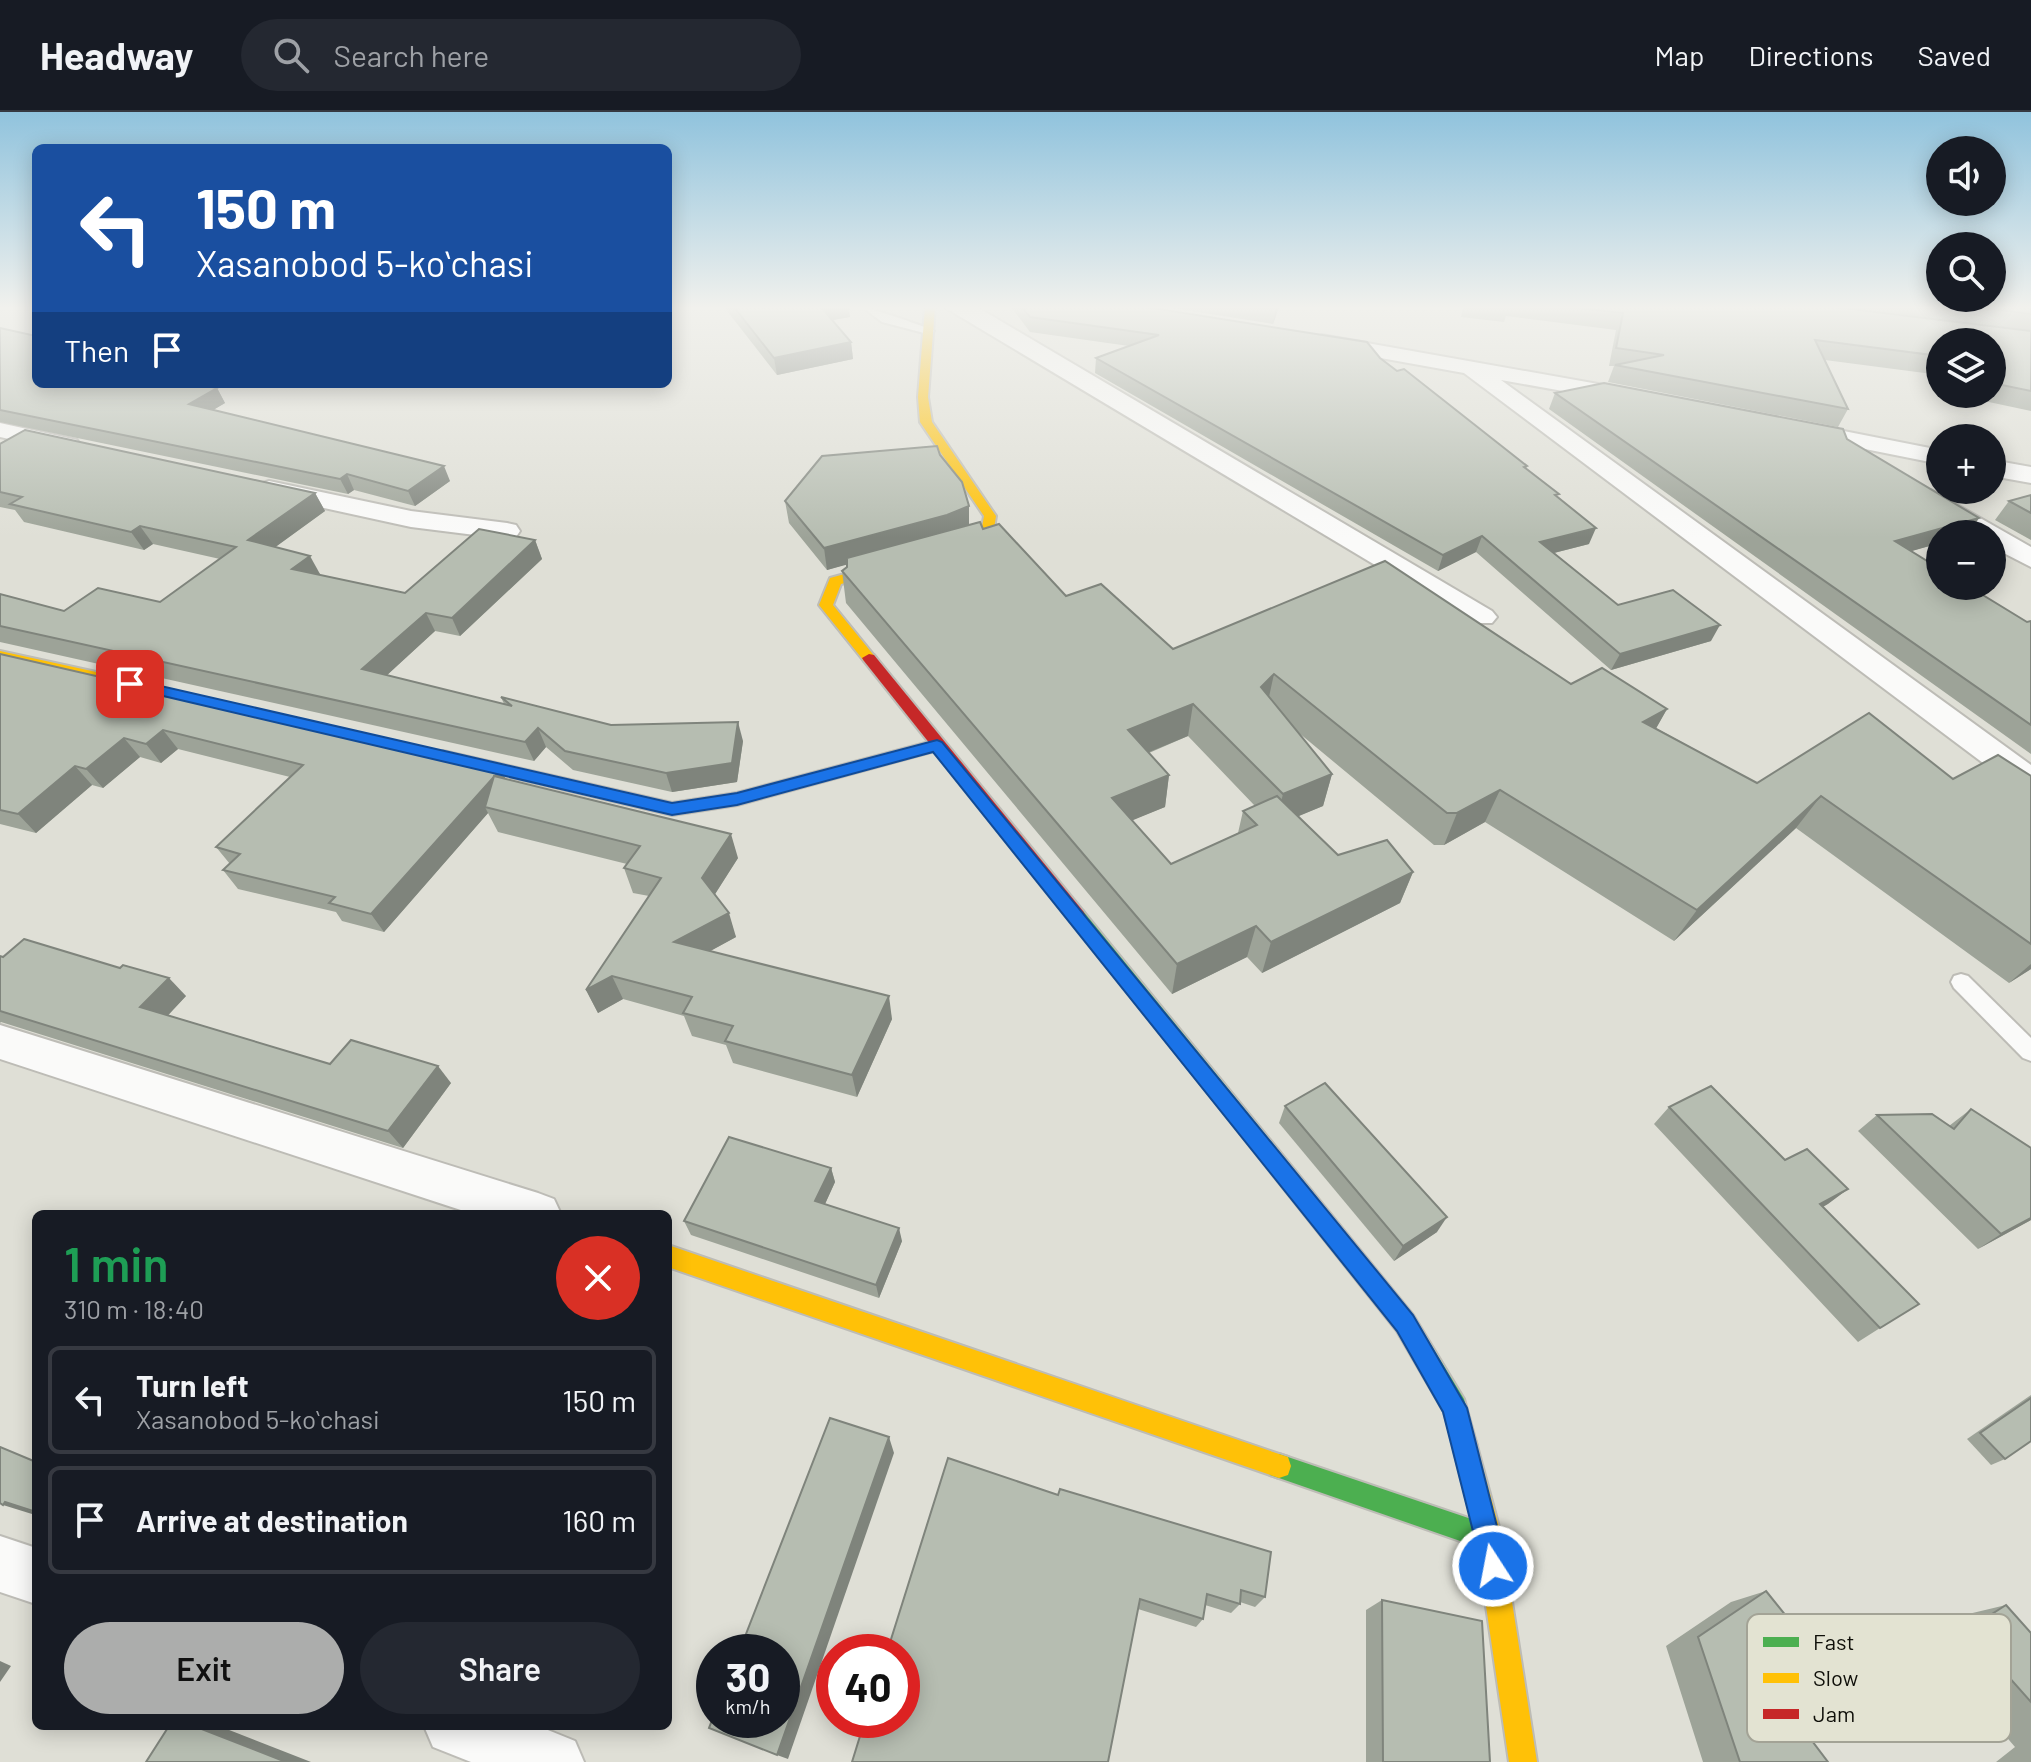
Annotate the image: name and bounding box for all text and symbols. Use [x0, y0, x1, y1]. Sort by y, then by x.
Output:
search box [241, 19, 801, 91]
text: Headway [40, 32, 193, 78]
icon: search [269, 33, 313, 77]
text: Search here [333, 37, 489, 73]
text: Map [1655, 38, 1704, 72]
text: Directions [1748, 38, 1874, 72]
text: Saved [1918, 38, 1991, 72]
map controls [1926, 136, 2006, 600]
button: sound [1926, 136, 2006, 216]
text: 150 m [196, 173, 336, 240]
icon: left [64, 176, 168, 280]
button: search [1926, 232, 2006, 312]
text: Xasanobod 5-koʻchasi [196, 241, 533, 284]
icon: arrive [145, 328, 189, 372]
button: layers [1926, 328, 2006, 408]
text: Then [64, 332, 129, 368]
button: + [1926, 424, 2006, 504]
button: − [1926, 520, 2006, 600]
pin [96, 650, 164, 718]
icon: arrive [108, 662, 152, 706]
text: 1 min [64, 1234, 169, 1292]
button: close [556, 1236, 640, 1320]
text: 310 m · 18:40 [64, 1293, 204, 1324]
text: Turn left [136, 1367, 249, 1403]
icon: left [68, 1378, 112, 1422]
text: 150 m [562, 1382, 636, 1418]
text: Xasanobod 5-koʻchasi [136, 1403, 380, 1434]
icon: arrive [68, 1498, 112, 1542]
text: Arrive at destination [136, 1502, 408, 1538]
text: 160 m [562, 1502, 636, 1538]
position arrow [1451, 1524, 1535, 1608]
legend [1747, 1614, 2011, 1742]
button: Exit [64, 1622, 344, 1714]
button: Share [360, 1622, 640, 1714]
text: Fast [1813, 1628, 1855, 1654]
speed limit sign: 40 [816, 1634, 920, 1738]
text: 30 [726, 1652, 770, 1700]
text: Slow [1813, 1664, 1858, 1690]
text: km/h [725, 1694, 771, 1718]
text: Jam [1813, 1700, 1855, 1726]

